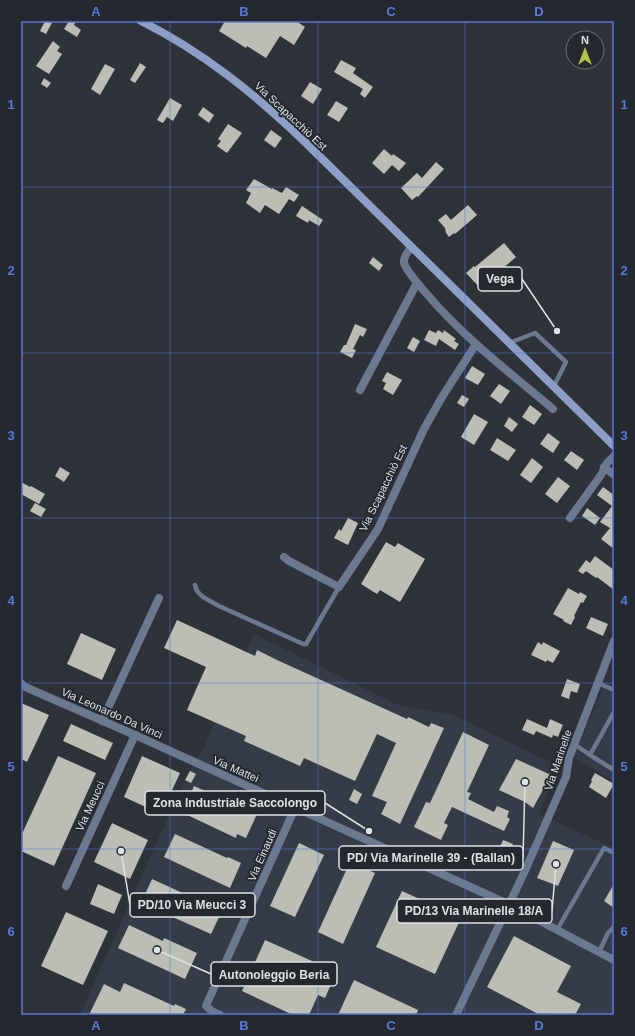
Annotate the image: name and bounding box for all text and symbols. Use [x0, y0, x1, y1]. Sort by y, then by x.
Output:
text: A [91, 4, 101, 19]
text: B [239, 4, 249, 19]
text: C [386, 4, 396, 19]
text: D [534, 4, 544, 19]
north arrow [565, 30, 605, 70]
text: N [581, 34, 589, 46]
street label: Via Scapacchiò Est [252, 79, 330, 153]
text: 1 [7, 97, 15, 112]
text: 1 [620, 97, 628, 112]
text: 2 [7, 263, 15, 278]
text: 2 [620, 263, 628, 278]
callout: Vega [478, 267, 522, 291]
text: Vega [486, 272, 514, 286]
text: 3 [7, 428, 15, 443]
text: 3 [620, 428, 628, 443]
street label: Via Scapacchiò Est [357, 443, 409, 533]
text: 4 [7, 593, 15, 608]
text: 4 [620, 593, 628, 608]
street label: Via Leonardo Da Vinci [60, 685, 164, 741]
street label: Via Marinelle [542, 728, 574, 792]
street label: Via Mattei [211, 754, 261, 784]
text: 5 [7, 759, 15, 774]
text: 5 [620, 759, 628, 774]
street label: Via Meucci [73, 779, 107, 833]
callout: Zona Industriale Saccolongo [145, 791, 325, 815]
text: Zona Industriale Saccolongo [153, 796, 317, 810]
street label: Via Einaudi [245, 827, 279, 883]
callout: PD/ Via Marinelle 39 - (Ballan) [339, 846, 523, 870]
text: PD/ Via Marinelle 39 - (Ballan) [347, 851, 515, 865]
callout: PD/10 Via Meucci 3 [130, 893, 255, 917]
text: PD/10 Via Meucci 3 [138, 898, 247, 912]
callout: PD/13 Via Marinelle 18/A [397, 899, 552, 923]
text: PD/13 Via Marinelle 18/A [405, 904, 544, 918]
text: 6 [7, 924, 15, 939]
text: 6 [620, 924, 628, 939]
callout: Autonoleggio Beria [211, 962, 337, 986]
text: Autonoleggio Beria [219, 968, 330, 982]
text: A [91, 1018, 101, 1033]
text: B [239, 1018, 249, 1033]
text: C [386, 1018, 396, 1033]
text: D [534, 1018, 544, 1033]

